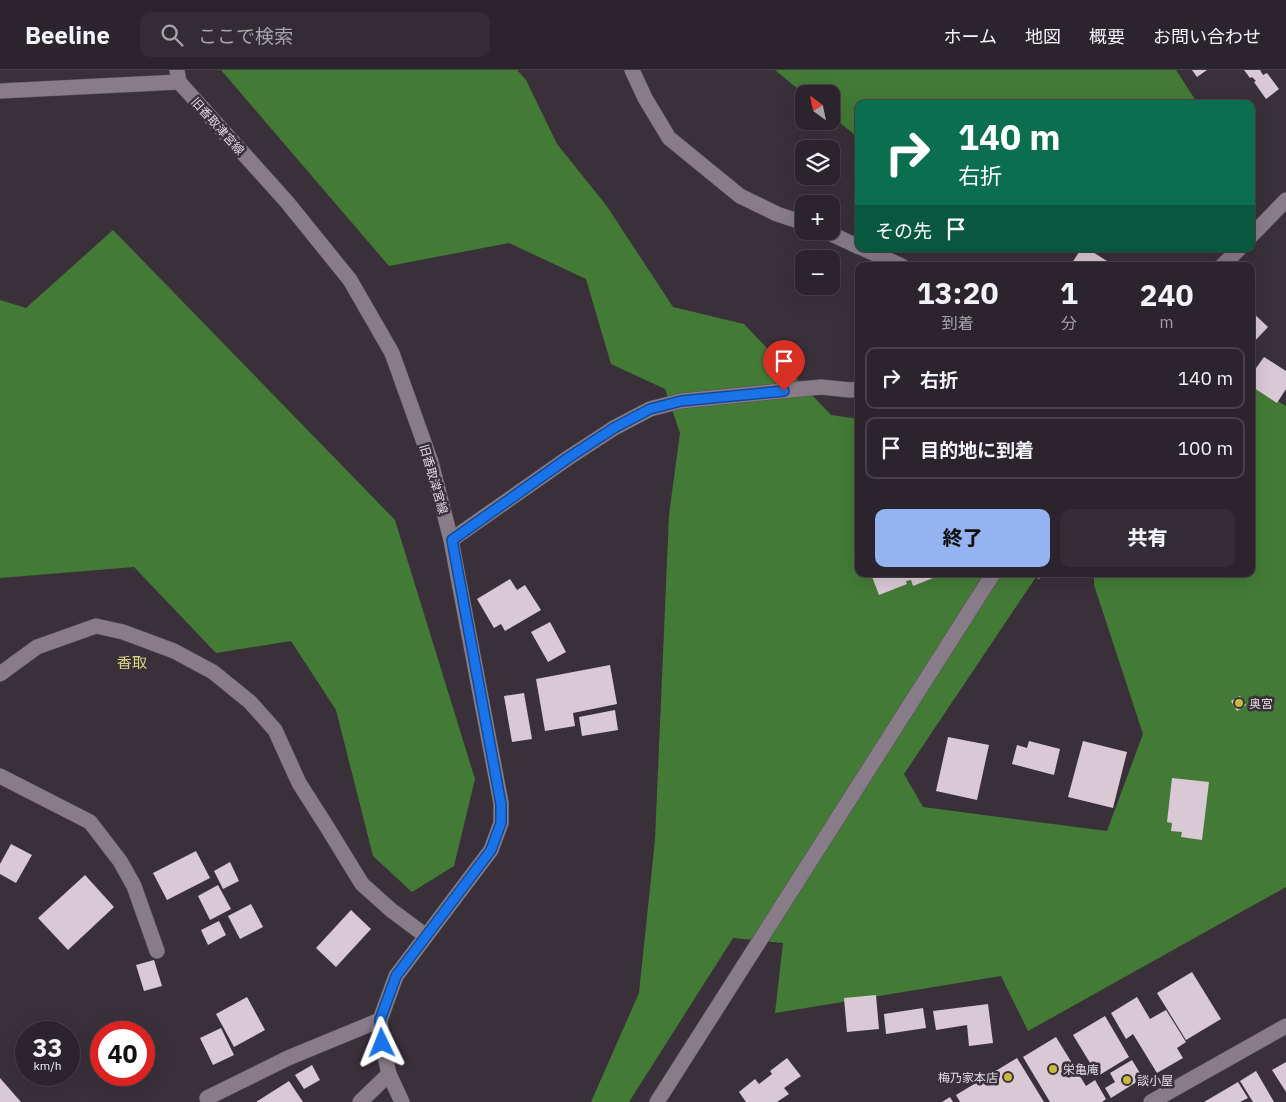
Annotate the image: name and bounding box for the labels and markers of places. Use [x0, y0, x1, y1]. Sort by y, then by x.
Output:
pin [763, 340, 805, 391]
place label: 奥宮 [1249, 696, 1273, 711]
marker: 奥宮 [1233, 697, 1245, 709]
place label: 栄亀庵 [1063, 1062, 1099, 1077]
marker: 栄亀庵 [1047, 1063, 1059, 1075]
place label: 梅乃家本店 [938, 1070, 998, 1085]
marker: 梅乃家本店 [1002, 1071, 1014, 1083]
place label: 談小屋 [1137, 1073, 1173, 1088]
marker: 談小屋 [1121, 1074, 1133, 1086]

